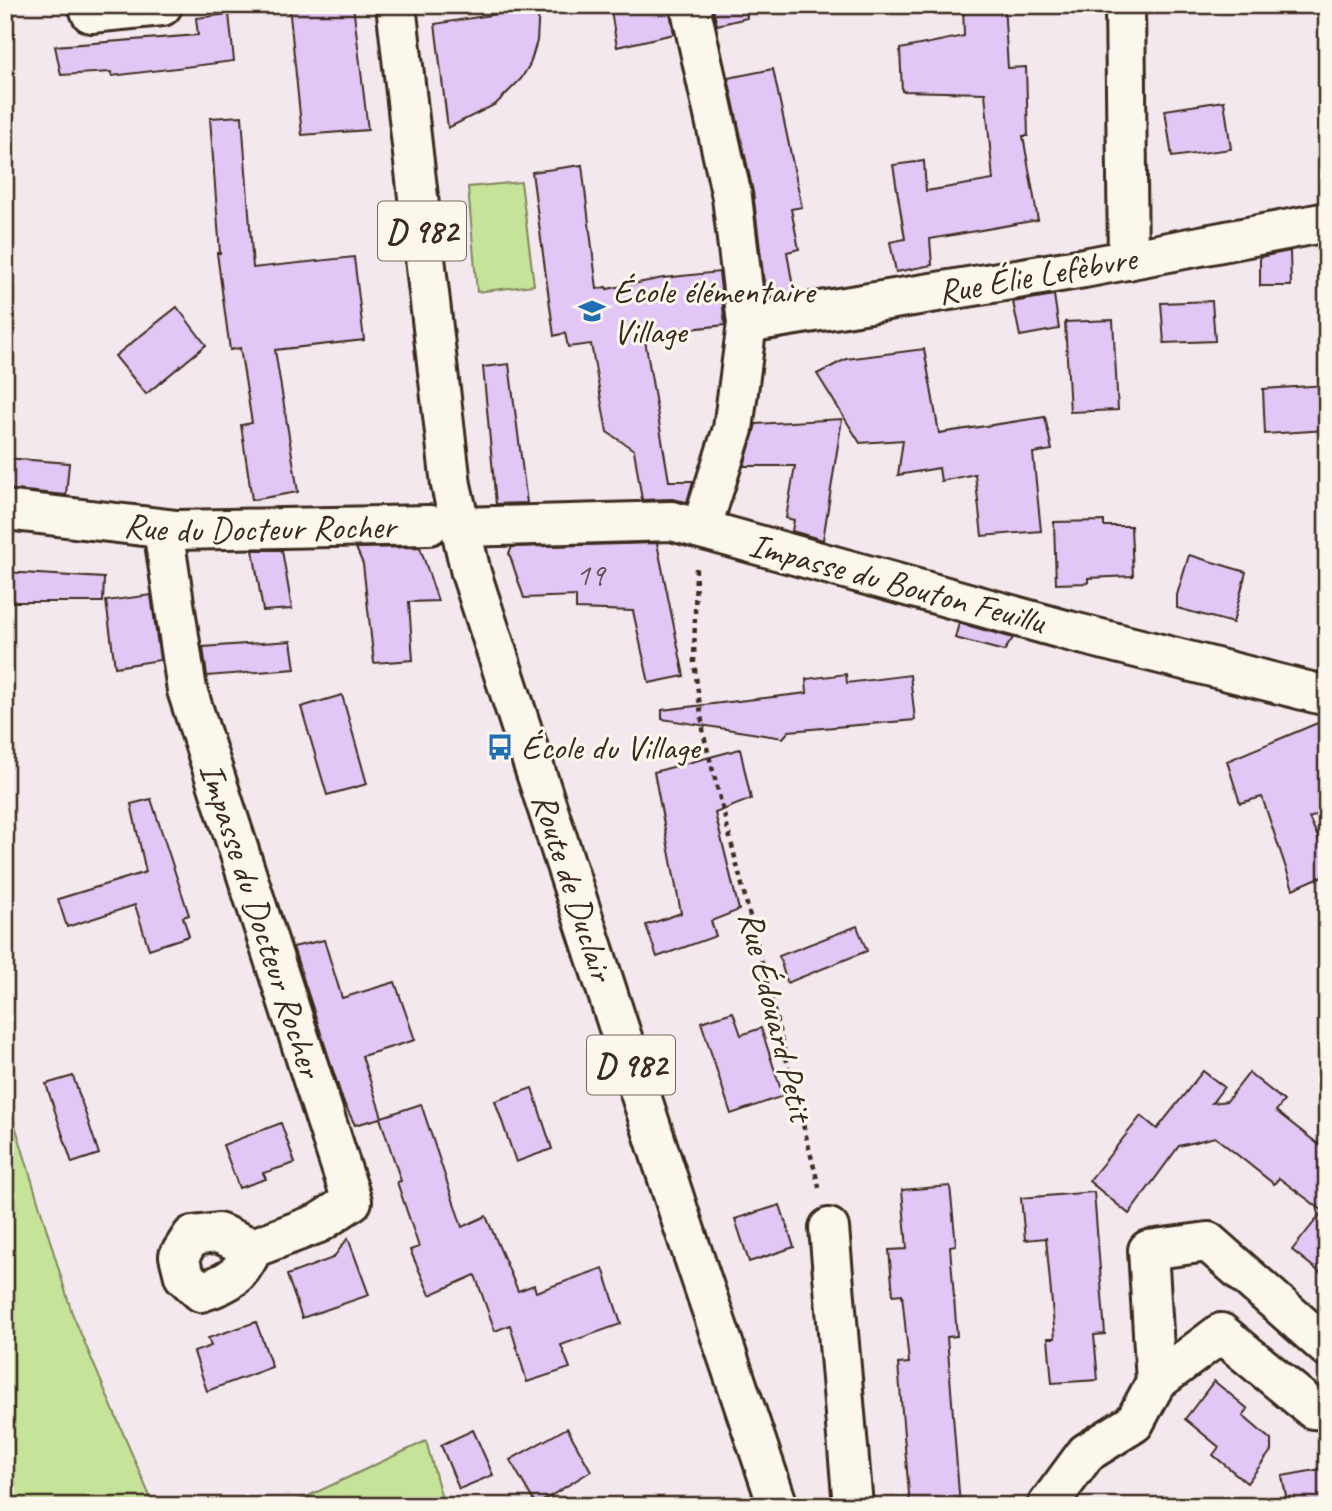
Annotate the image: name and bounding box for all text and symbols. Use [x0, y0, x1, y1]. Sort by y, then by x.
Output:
road number: D 982 [378, 202, 466, 260]
street label: Rue Élie Lefèbvre [934, 235, 1142, 315]
place label: École élémentaire Village [613, 269, 817, 354]
school or university icon: École élémentaire Village [577, 296, 607, 326]
street label: Rue du Docteur Rocher [122, 502, 399, 553]
street label: Impasse du Bouton Feuillu [744, 522, 1051, 645]
house number: 19 [576, 554, 607, 595]
place label: École du Village [521, 725, 702, 770]
bus stop icon: École du Village [485, 732, 515, 762]
street label: Impasse du Docteur Rocher [189, 757, 334, 1085]
street label: Route de Duclair [522, 788, 625, 989]
street label: Rue Édouard Petit [728, 906, 825, 1129]
road number: D 982 [587, 1036, 675, 1094]

